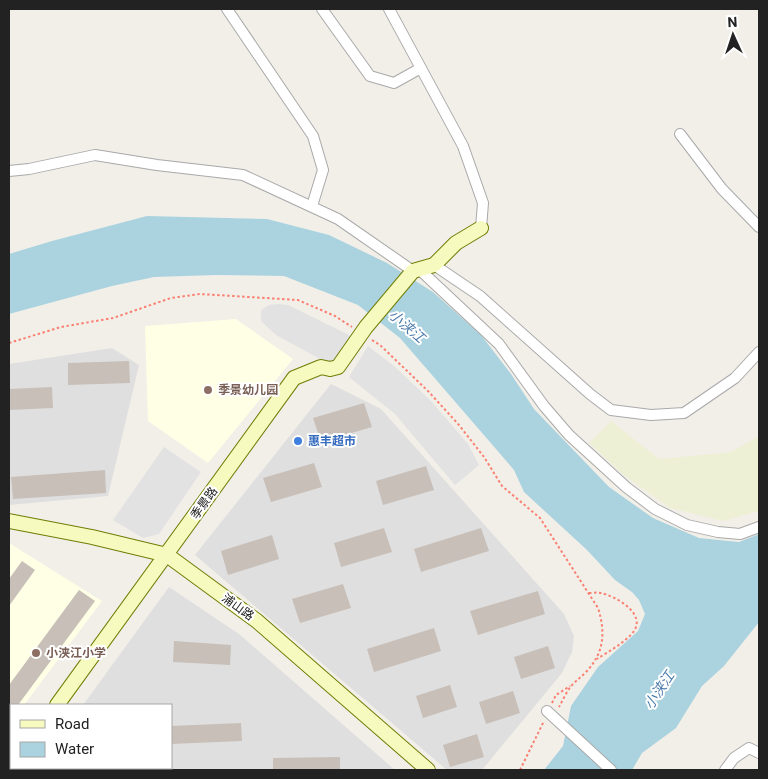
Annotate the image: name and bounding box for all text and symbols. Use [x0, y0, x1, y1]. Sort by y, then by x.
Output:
north arrow [708, 10, 758, 60]
text: N [727, 14, 738, 30]
water label: 小浃江 [386, 306, 430, 347]
place label: 季景幼儿园 [218, 383, 278, 397]
marker: 季景幼儿园 [202, 384, 214, 396]
place label: 惠丰超市 [308, 434, 356, 448]
marker: 惠丰超市 [292, 435, 304, 447]
street label: 季景路 [188, 484, 220, 522]
street label: 浦山路 [219, 591, 257, 623]
place label: 小浃江小学 [46, 646, 106, 660]
marker: 小浃江小学 [30, 647, 42, 659]
water label: 小浃江 [641, 666, 678, 712]
legend [10, 704, 172, 769]
text: Road [55, 715, 89, 733]
text: Water [55, 740, 94, 758]

